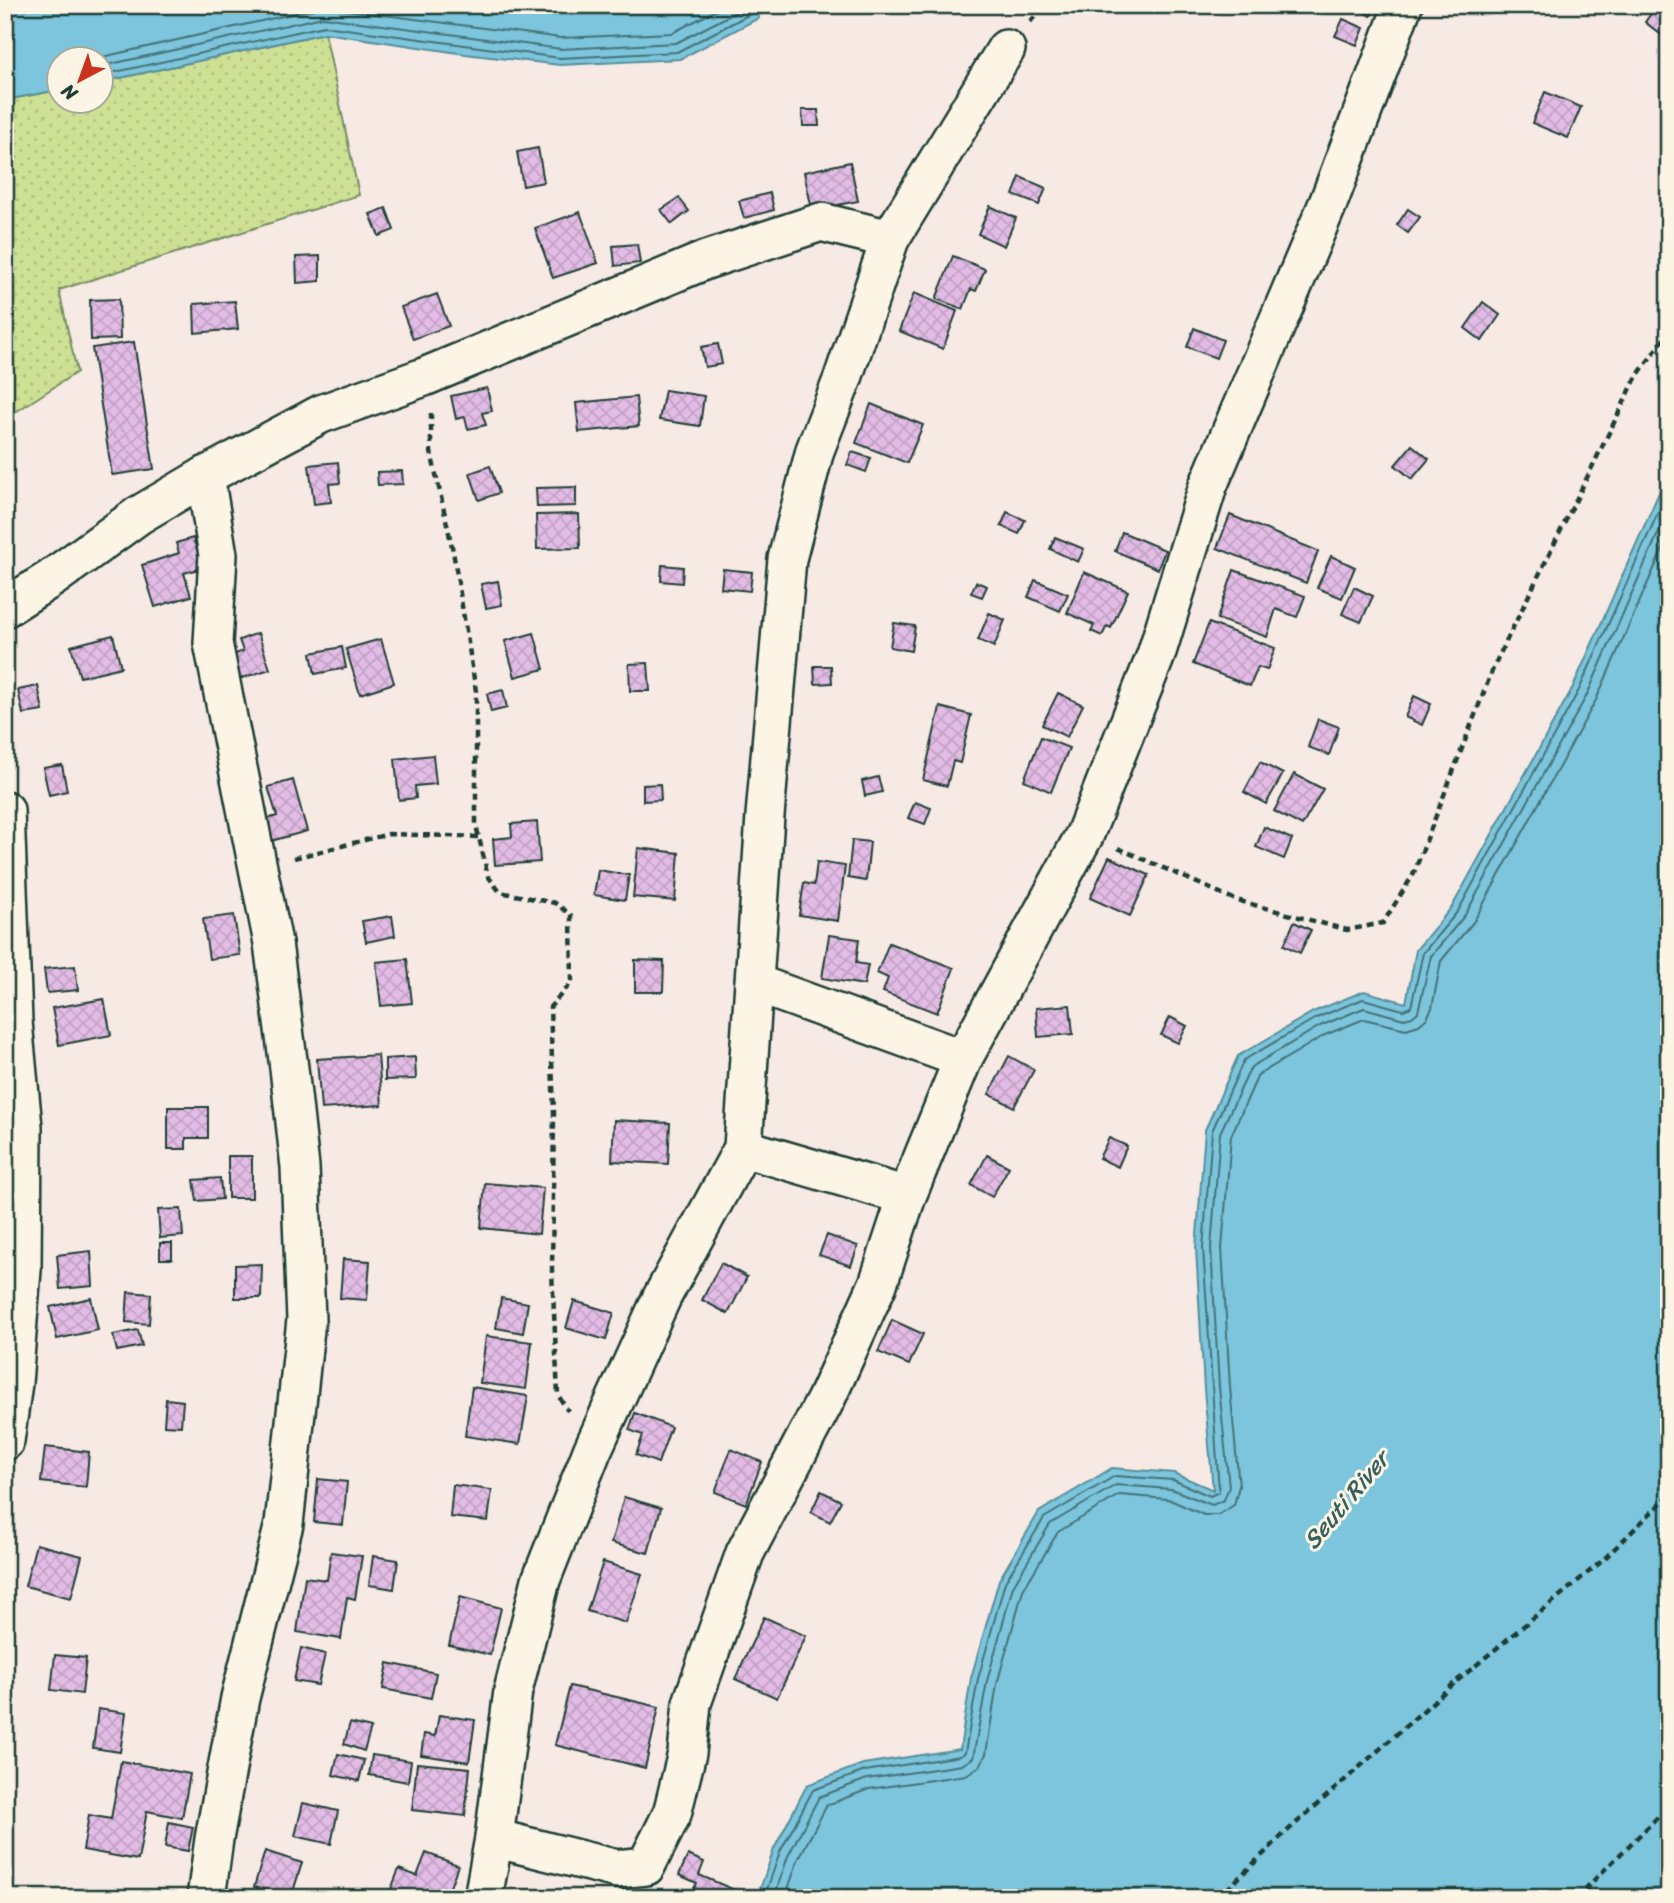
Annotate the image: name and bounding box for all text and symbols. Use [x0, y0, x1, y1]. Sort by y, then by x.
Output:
north arrow [46, 46, 116, 116]
text: N [53, 75, 86, 110]
water label: Seuti River [1292, 1438, 1403, 1559]

